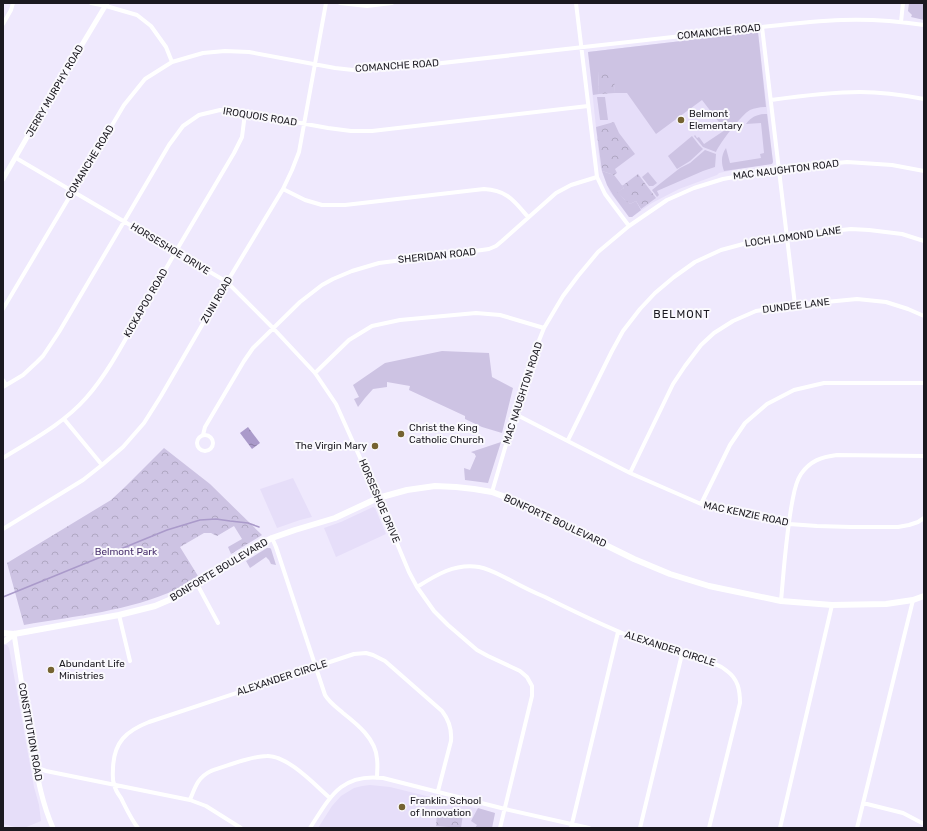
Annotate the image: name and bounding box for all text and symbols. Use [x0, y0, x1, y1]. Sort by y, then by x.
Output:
street label: COMANCHE ROAD [677, 22, 762, 42]
street label: JERRY MURPHY ROAD [24, 43, 86, 139]
street label: COMANCHE ROAD [355, 57, 439, 75]
street label: IROQUOIS ROAD [222, 105, 298, 129]
place label: Belmont Elementary [689, 108, 743, 132]
marker: Belmont Elementary [676, 115, 686, 125]
street label: COMANCHE ROAD [63, 123, 117, 201]
street label: MAC NAUGHTON ROAD [732, 158, 840, 182]
street label: HORSESHOE DRIVE [128, 221, 212, 277]
street label: LOCH LOMOND LANE [744, 224, 842, 250]
street label: SHERIDAN ROAD [397, 246, 477, 266]
street label: KICKAPOO ROAD [121, 266, 171, 339]
street label: ZUNI ROAD [199, 274, 235, 325]
street label: DUNDEE LANE [762, 296, 830, 316]
district label: BELMONT [653, 308, 711, 321]
street label: MAC NAUGHTON ROAD [501, 340, 545, 446]
place label: Christ the King Catholic Church [409, 422, 484, 446]
marker: Christ the King Catholic Church [396, 429, 406, 439]
place label: The Virgin Mary [295, 440, 367, 452]
marker: The Virgin Mary [370, 441, 380, 451]
street label: HORSESHOE DRIVE [356, 457, 402, 545]
street label: BONFORTE BOULEVARD [502, 492, 608, 550]
street label: MAC KENZIE ROAD [702, 499, 790, 529]
street label: BONFORTE BOULEVARD [168, 536, 270, 604]
park label: Belmont Park [95, 546, 158, 558]
street label: ALEXANDER CIRCLE [623, 629, 717, 669]
place label: Abundant Life Ministries [59, 658, 125, 682]
street label: ALEXANDER CIRCLE [235, 658, 329, 698]
marker: Abundant Life Ministries [46, 665, 56, 675]
street label: CONSTITUTION ROAD [15, 682, 45, 782]
place label: Franklin School of Innovation [410, 795, 481, 819]
marker: Franklin School of Innovation [397, 802, 407, 812]

